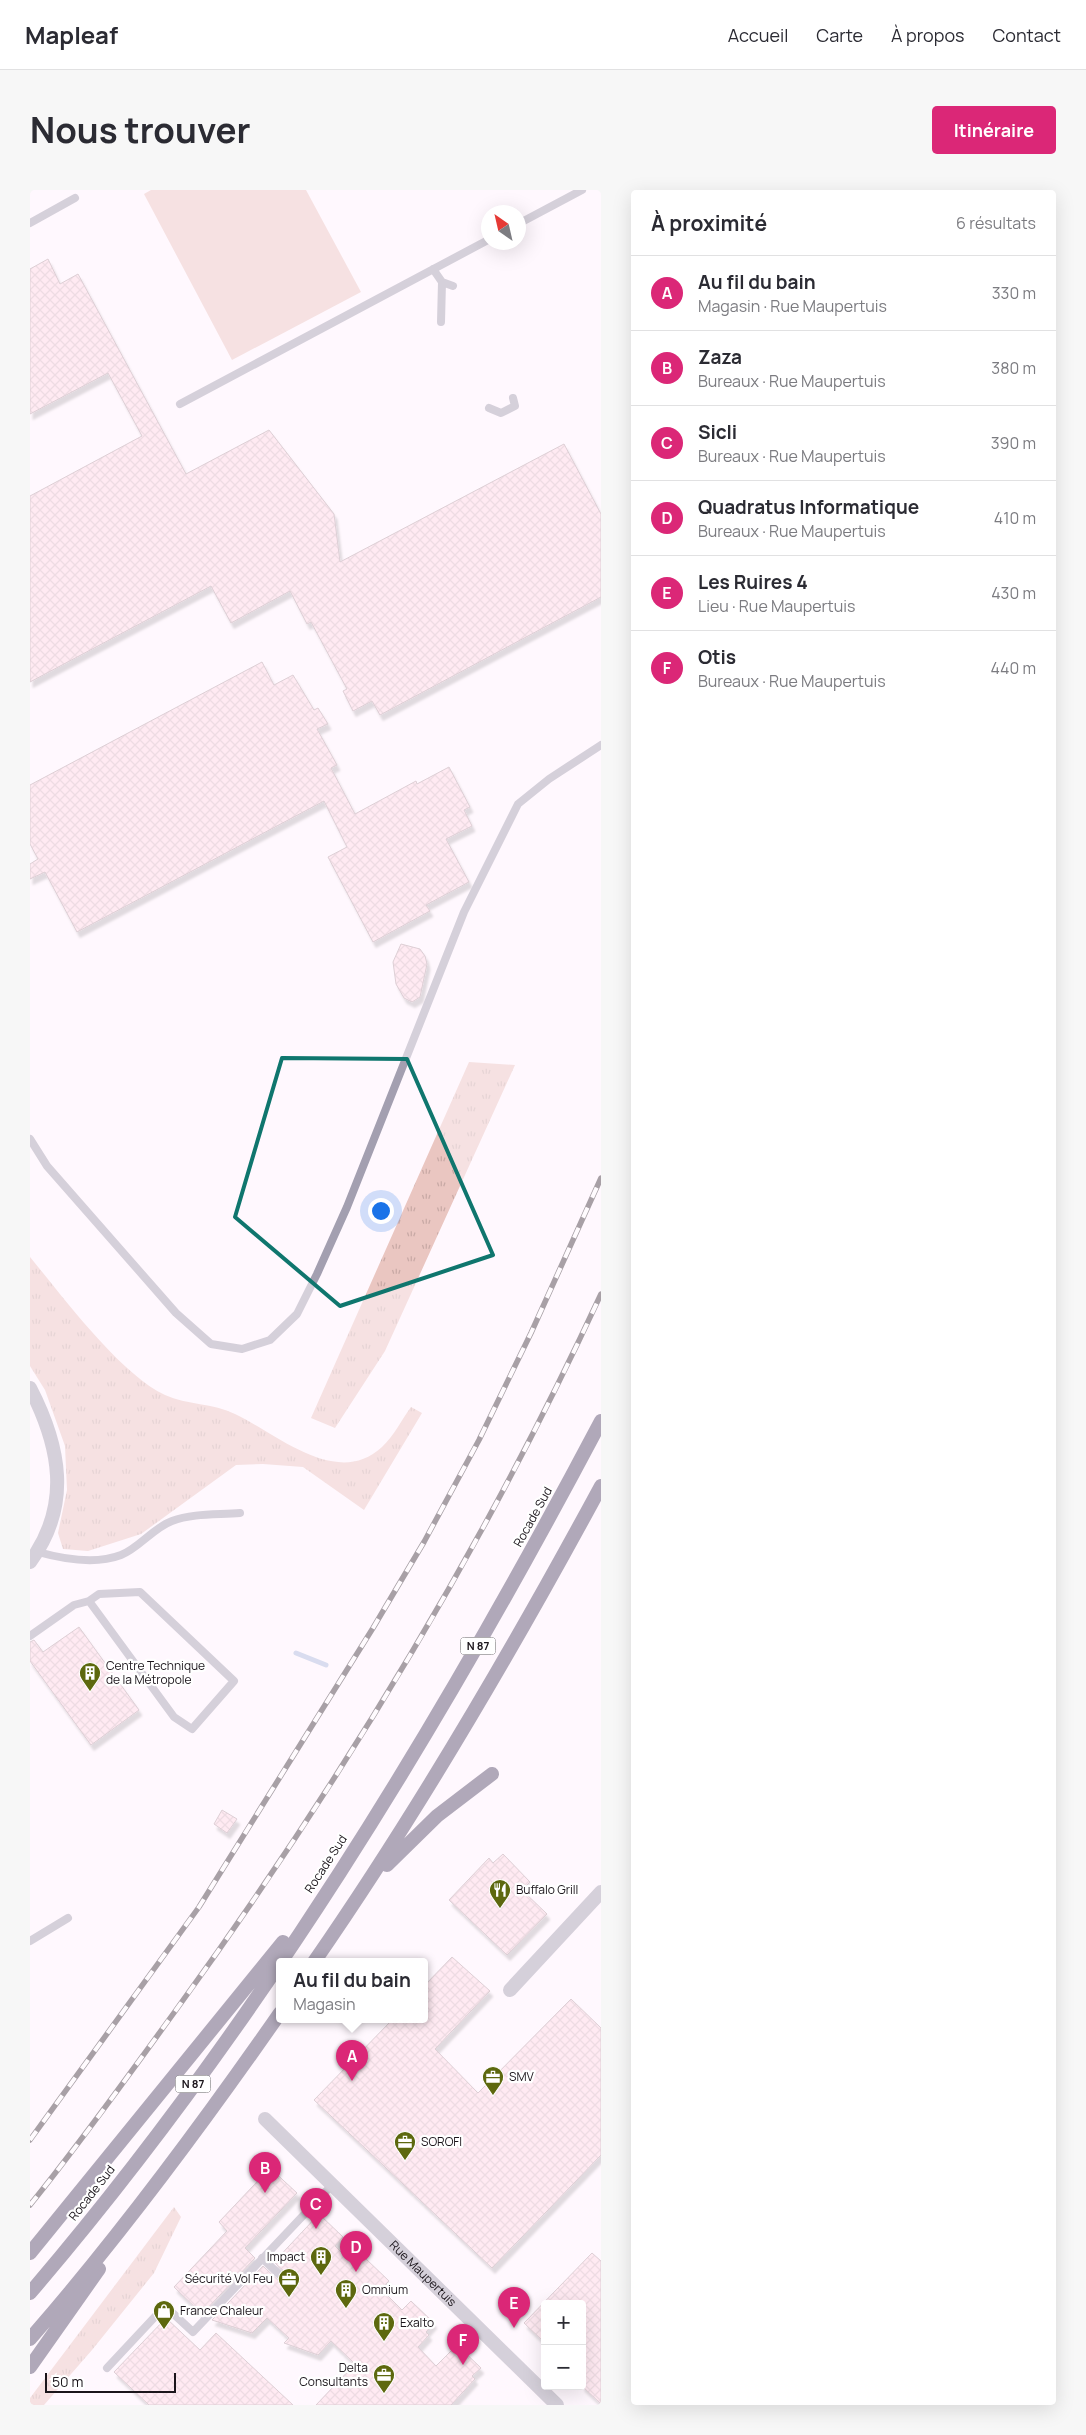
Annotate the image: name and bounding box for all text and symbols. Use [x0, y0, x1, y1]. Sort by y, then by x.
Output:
text: Mapleaf [25, 18, 118, 51]
text: Accueil [728, 23, 788, 47]
text: Carte [816, 23, 863, 47]
text: À propos [891, 23, 964, 47]
text: Contact [992, 23, 1061, 47]
text: Nous trouver [30, 106, 251, 154]
button: Itinéraire [932, 106, 1056, 154]
north arrow [481, 205, 526, 250]
text: À proximité [651, 209, 767, 237]
text: 6 résultats [956, 212, 1036, 234]
text: Au fil du bain [698, 269, 816, 295]
text: A [662, 282, 672, 304]
text: 330 m [992, 282, 1036, 304]
text: Magasin · Rue Maupertuis [698, 295, 887, 317]
text: Zaza [698, 344, 742, 370]
text: B [662, 357, 672, 379]
text: 380 m [991, 357, 1036, 379]
text: Bureaux · Rue Maupertuis [698, 370, 886, 392]
text: Sicli [698, 419, 737, 445]
text: C [661, 432, 673, 454]
text: 390 m [991, 432, 1036, 454]
text: Bureaux · Rue Maupertuis [698, 445, 886, 467]
text: Quadratus Informatique [698, 494, 919, 520]
text: D [661, 507, 673, 529]
text: 410 m [994, 507, 1036, 529]
text: Bureaux · Rue Maupertuis [698, 520, 886, 542]
text: Les Ruires 4 [698, 569, 808, 595]
text: E [662, 582, 672, 604]
text: 430 m [991, 582, 1036, 604]
text: Lieu · Rue Maupertuis [698, 595, 855, 617]
text: Otis [698, 644, 736, 670]
text: F [663, 657, 671, 679]
text: 440 m [990, 657, 1036, 679]
text: Bureaux · Rue Maupertuis [698, 670, 886, 692]
your location [368, 1198, 394, 1224]
street label: Rocade Sud [509, 1484, 556, 1550]
road number: N 87 [460, 1638, 496, 1654]
place label: Centre Technique de la Métropole [106, 1657, 205, 1688]
building icon: Centre Technique de la Métropole [78, 1661, 102, 1692]
street label: Rocade Sud [300, 1831, 351, 1896]
restaurant icon: Buffalo Grill [488, 1878, 512, 1909]
place label: Buffalo Grill [516, 1881, 578, 1898]
popup [276, 1958, 428, 2023]
text: Au fil du bain [293, 1967, 411, 1993]
text: Magasin [293, 1993, 356, 2015]
pin: A [336, 2040, 368, 2081]
office icon: SMV [481, 2065, 505, 2096]
place label: SMV [509, 2068, 534, 2085]
road number: N 87 [176, 2076, 210, 2092]
office icon: SOROFI [393, 2130, 417, 2161]
place label: SOROFI [421, 2133, 462, 2150]
pin: B [249, 2152, 281, 2193]
street label: Rocade Sud [65, 2161, 119, 2224]
pin: C [300, 2188, 332, 2229]
pin: D [340, 2231, 372, 2272]
street label: Rue Maupertuis [386, 2237, 460, 2310]
building icon: Impact [309, 2245, 333, 2276]
place label: Impact [267, 2248, 305, 2265]
office icon: Sécurité Vol Feu [277, 2267, 301, 2298]
place label: Sécurité Vol Feu [185, 2270, 273, 2287]
building icon: Omnium [334, 2278, 358, 2309]
place label: Omnium [362, 2281, 408, 2298]
pin: E [498, 2287, 530, 2328]
shop icon: France Chaleur [152, 2299, 176, 2330]
map controls [541, 2300, 586, 2390]
button: + [541, 2300, 586, 2345]
place label: France Chaleur [180, 2302, 264, 2319]
building icon: Exalto [372, 2311, 396, 2342]
place label: Exalto [400, 2314, 434, 2331]
pin: F [447, 2324, 479, 2365]
button: − [541, 2345, 586, 2390]
place label: Delta Consultants [299, 2359, 368, 2390]
office icon: Delta Consultants [372, 2363, 396, 2394]
scale bar [45, 2370, 176, 2393]
text: 50 m [52, 2372, 83, 2391]

